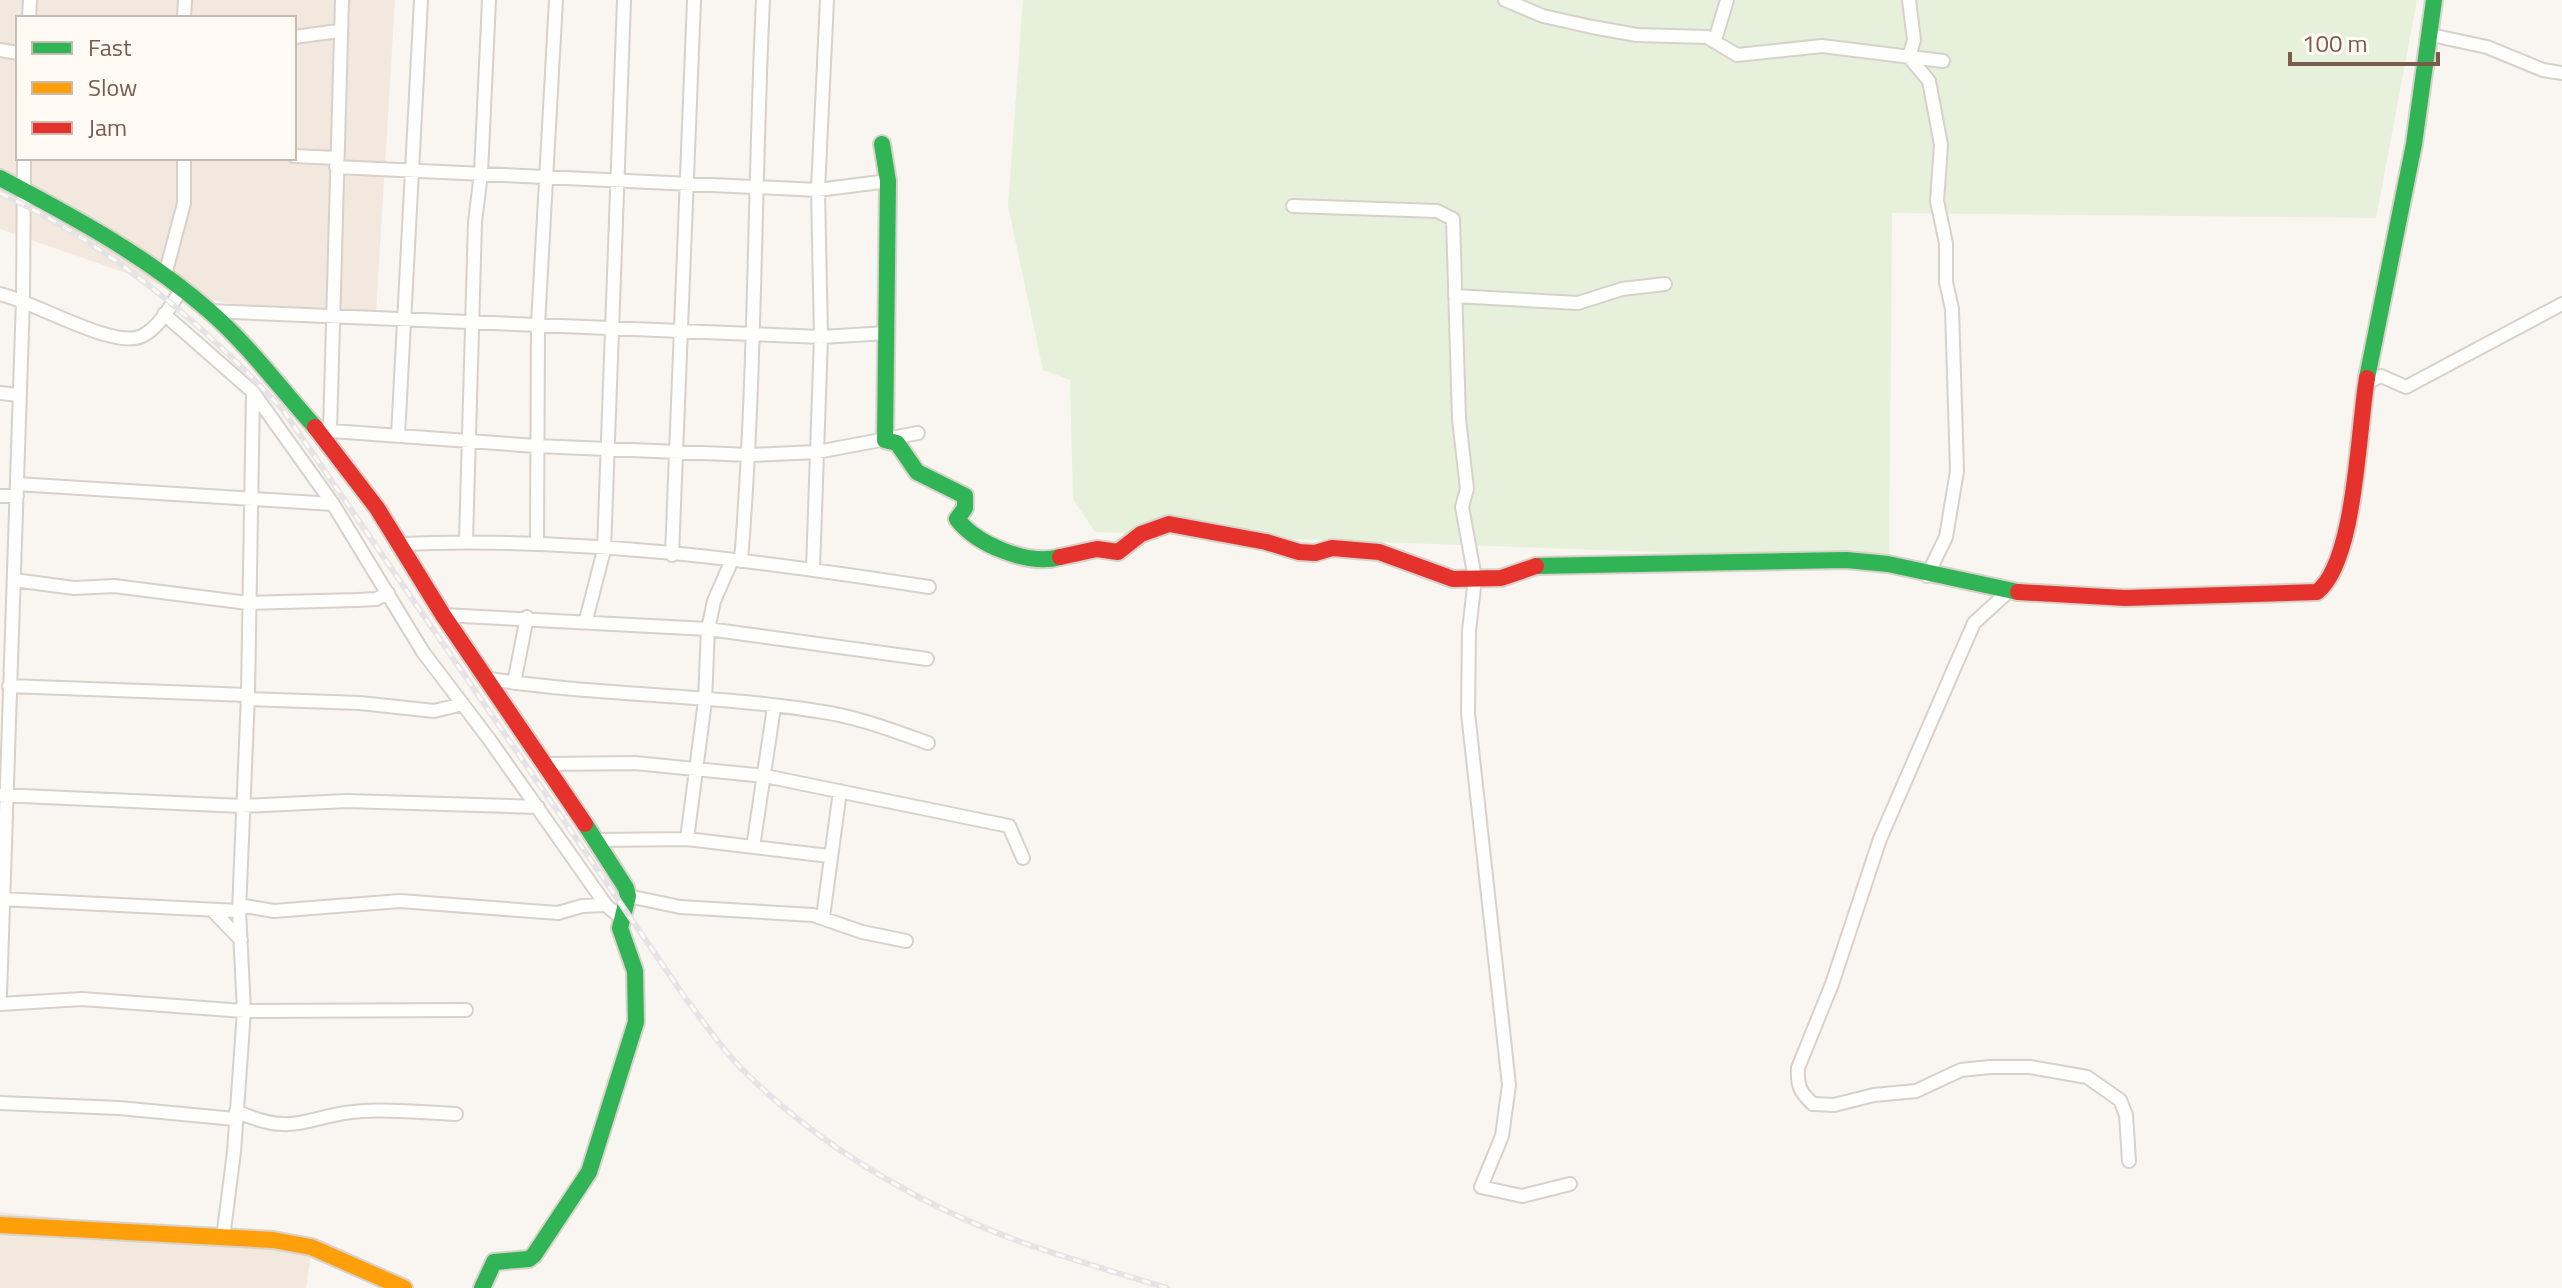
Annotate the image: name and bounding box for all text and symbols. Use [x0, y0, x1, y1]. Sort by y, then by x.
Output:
legend [16, 16, 296, 160]
scale bar [2290, 16, 2438, 66]
text: 100 m [2302, 25, 2368, 61]
text: Fast [88, 29, 132, 65]
text: Slow [88, 69, 137, 105]
text: Jam [88, 109, 127, 145]

